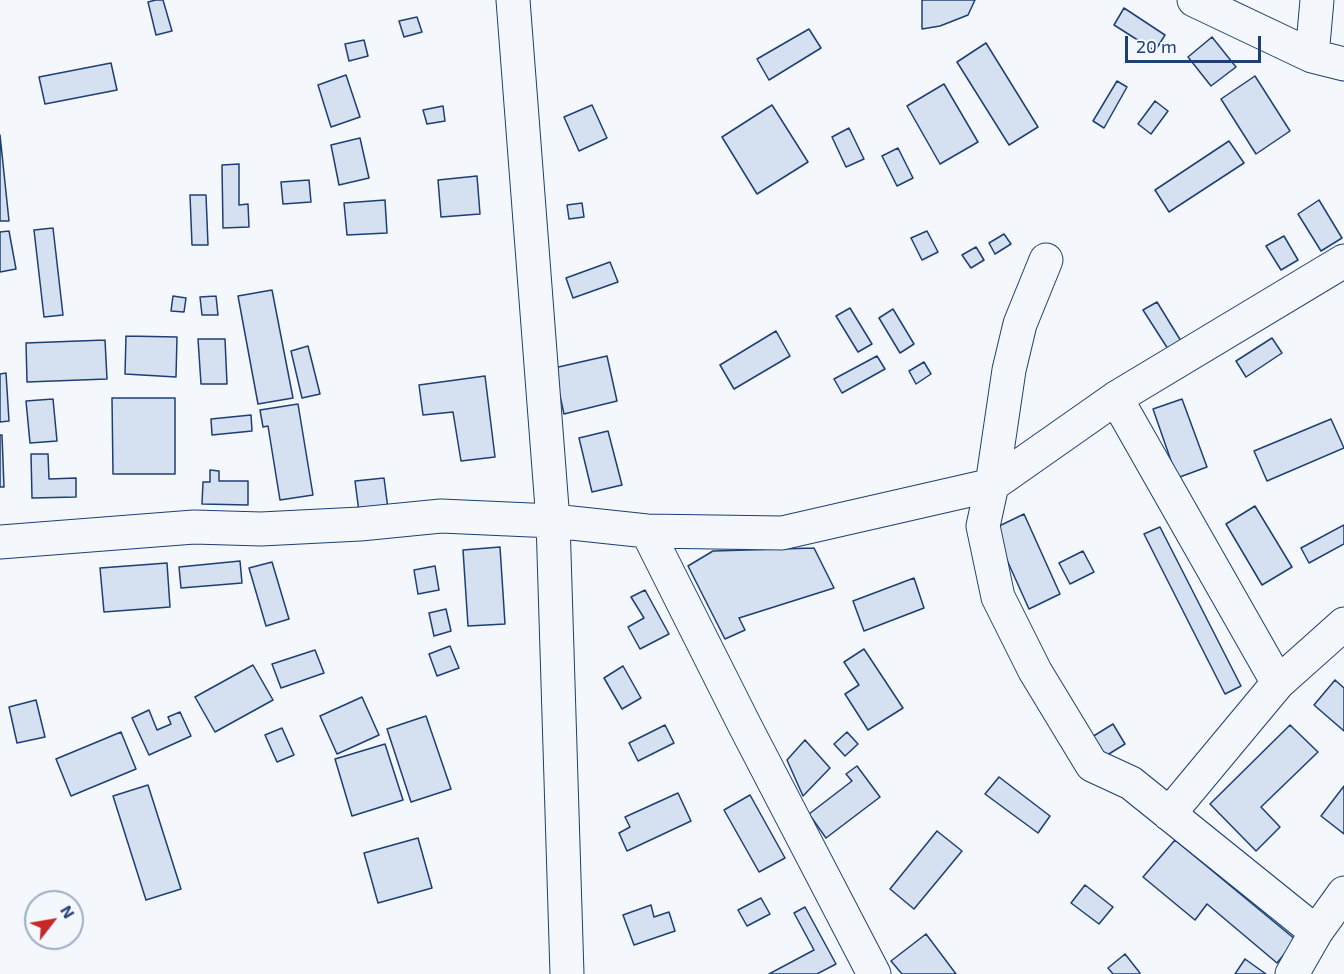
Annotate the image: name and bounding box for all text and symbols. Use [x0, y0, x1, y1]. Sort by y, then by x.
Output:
scale bar [1128, 24, 1264, 62]
text: 20 m [1136, 35, 1177, 57]
north arrow [24, 890, 84, 950]
text: N [57, 902, 79, 921]

